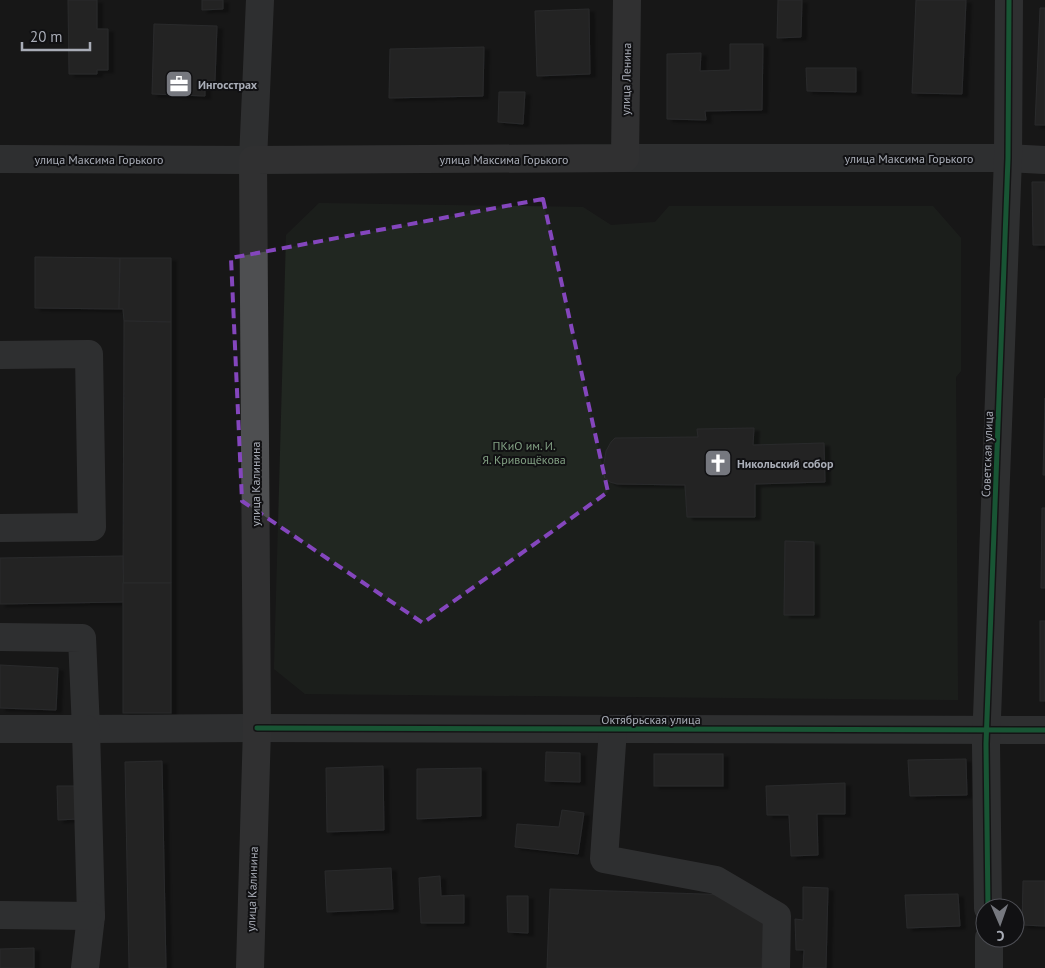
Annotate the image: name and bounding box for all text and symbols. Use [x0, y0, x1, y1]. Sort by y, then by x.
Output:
scale bar [22, 20, 90, 52]
text: 20 m [30, 27, 63, 46]
street label: улица Ленина [618, 42, 634, 115]
office icon: Ингосстрах [164, 69, 194, 99]
place label: Ингосстрах [198, 77, 258, 92]
street label: улица Максима Горького [845, 151, 973, 166]
street label: улица Максима Горького [35, 152, 163, 167]
street label: улица Максима Горького [440, 152, 568, 167]
street label: Советская улица [978, 411, 996, 497]
park label: ПКиО им. И. Я. Кривощёкова [482, 438, 566, 467]
street label: улица Калинина [248, 441, 263, 527]
church icon: Никольский собор [703, 448, 733, 478]
place label: Никольский собор [737, 456, 834, 471]
street label: Октябрьская улица [601, 712, 701, 727]
street label: улица Калинина [243, 846, 261, 932]
north arrow [975, 898, 1025, 948]
text: С [996, 927, 1005, 945]

